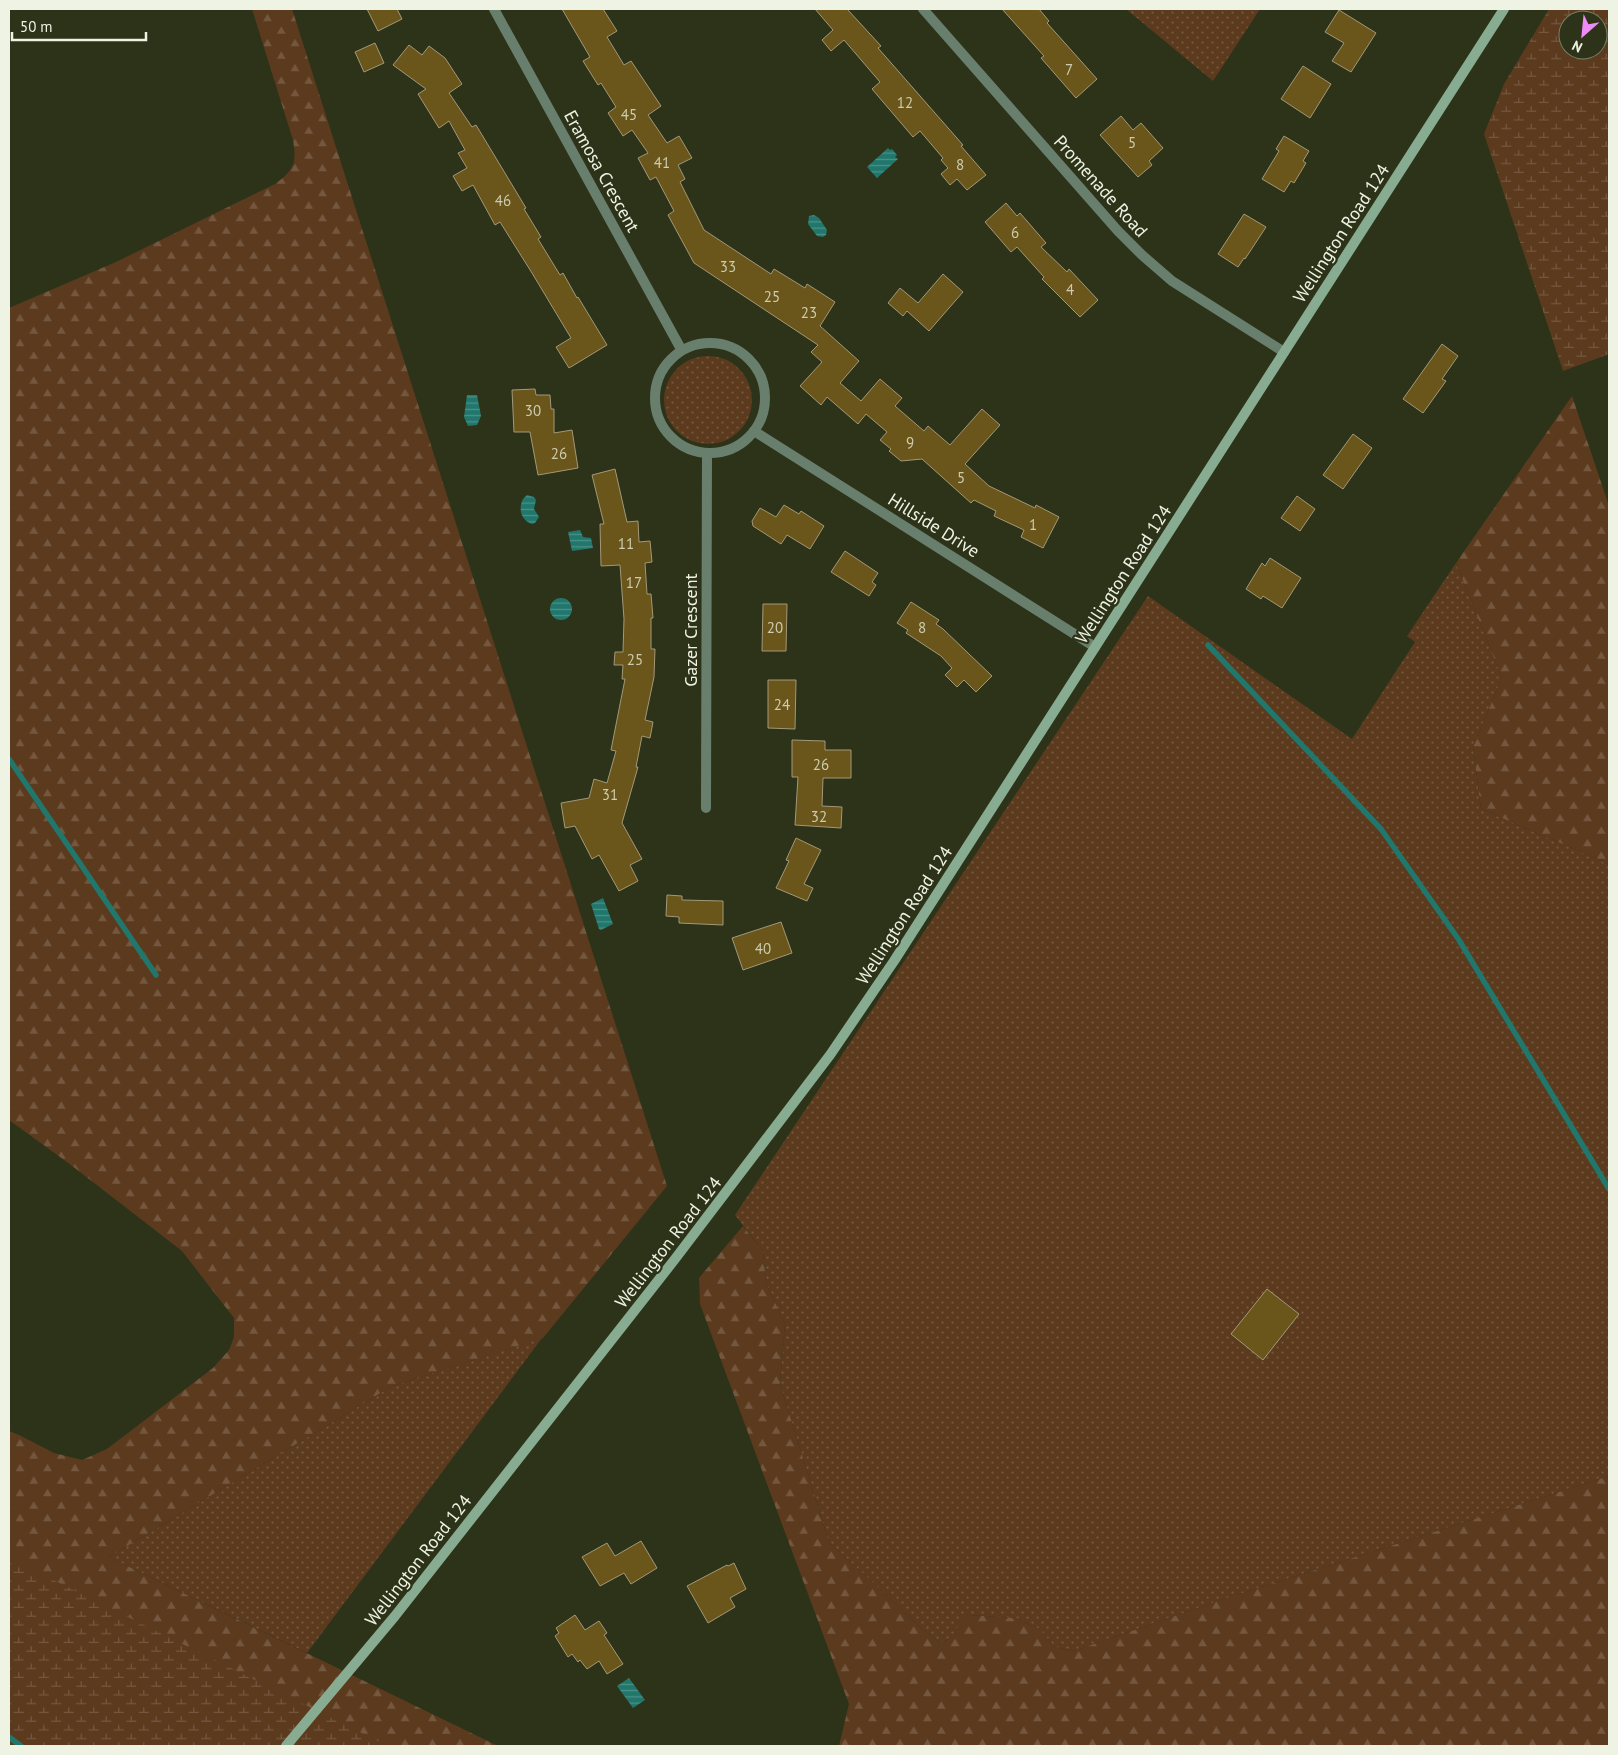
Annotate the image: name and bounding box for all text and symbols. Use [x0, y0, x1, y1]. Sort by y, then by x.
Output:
scale bar [12, 10, 146, 42]
north arrow [1558, 10, 1608, 60]
text: 50 m [20, 17, 53, 36]
text: N [1569, 36, 1585, 57]
house number: 7 [1065, 60, 1073, 79]
house number: 12 [897, 93, 913, 112]
house number: 45 [621, 105, 637, 124]
street label: Eramosa Crescent [559, 106, 645, 236]
street label: Promenade Road [1049, 130, 1153, 242]
house number: 5 [1128, 133, 1136, 152]
house number: 41 [654, 153, 670, 172]
house number: 8 [956, 155, 964, 174]
street label: Wellington Road 124 [1288, 159, 1395, 307]
house number: 46 [495, 191, 511, 210]
house number: 6 [1011, 223, 1019, 242]
house number: 33 [720, 257, 736, 276]
house number: 4 [1066, 280, 1074, 299]
house number: 25 [764, 287, 780, 306]
house number: 23 [801, 303, 817, 322]
house number: 30 [525, 401, 541, 420]
house number: 9 [906, 433, 914, 452]
house number: 26 [551, 444, 567, 463]
house number: 5 [957, 468, 965, 487]
street label: Hillside Drive [884, 488, 984, 562]
street label: Wellington Road 124 [1070, 500, 1177, 648]
house number: 1 [1029, 515, 1037, 534]
house number: 11 [618, 534, 634, 553]
house number: 17 [626, 573, 642, 592]
street label: Gazer Crescent [679, 573, 702, 687]
house number: 20 [767, 618, 783, 637]
house number: 8 [918, 618, 926, 637]
house number: 25 [627, 650, 643, 669]
house number: 24 [774, 695, 790, 714]
house number: 26 [813, 755, 829, 774]
house number: 31 [602, 785, 618, 804]
house number: 32 [811, 807, 827, 826]
street label: Wellington Road 124 [851, 841, 958, 989]
house number: 40 [755, 939, 771, 958]
street label: Wellington Road 124 [609, 1171, 727, 1312]
street label: Wellington Road 124 [359, 1489, 477, 1630]

